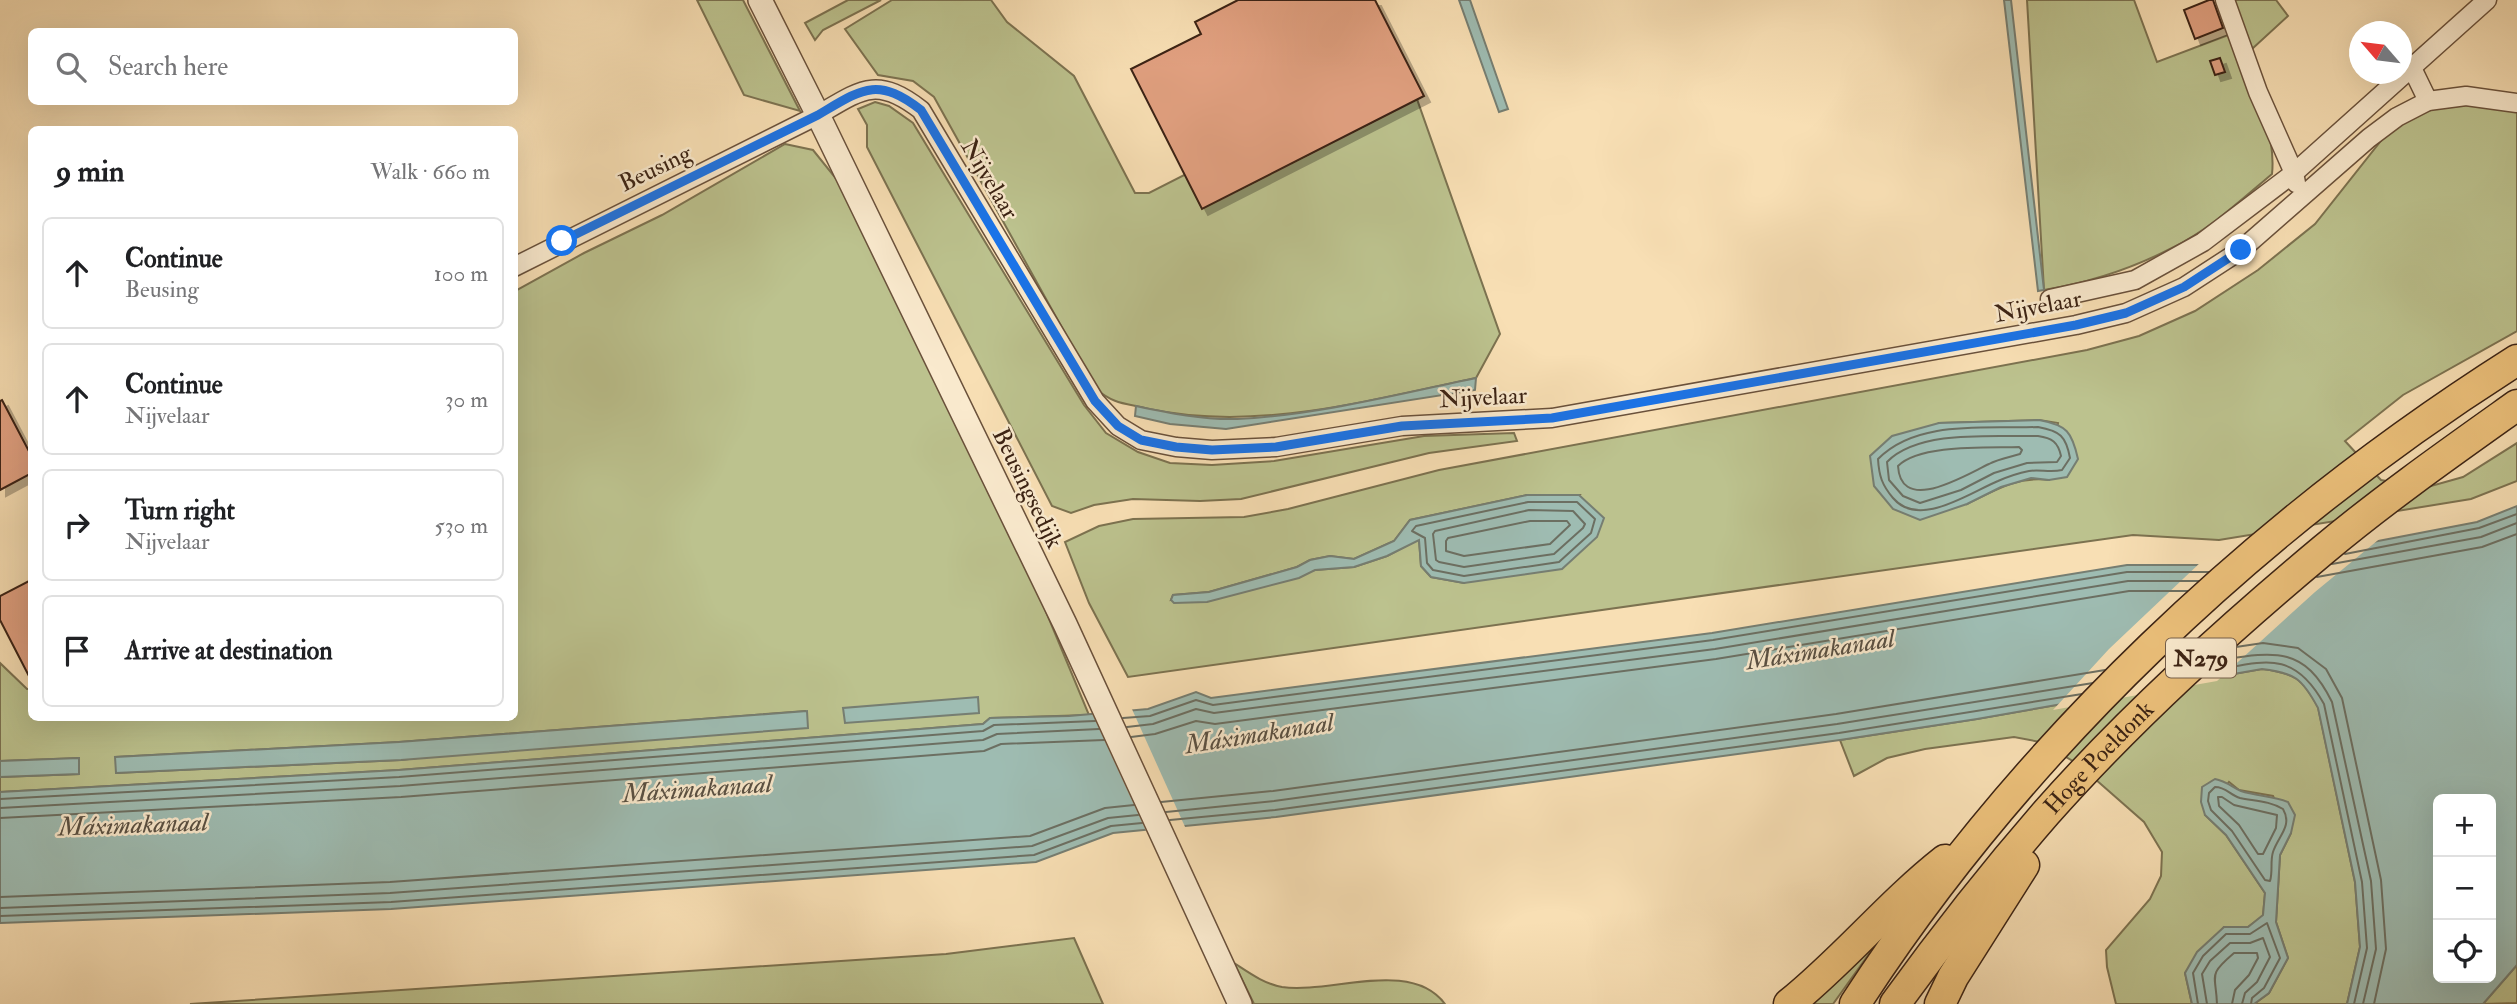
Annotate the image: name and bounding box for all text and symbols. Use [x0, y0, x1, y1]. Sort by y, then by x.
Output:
north arrow [2349, 21, 2412, 84]
search box [28, 28, 518, 105]
icon: search [52, 48, 90, 86]
text: Search here [108, 51, 228, 83]
street label: Nijvelaar [954, 133, 1026, 225]
street label: Beusing [614, 137, 698, 199]
text: 9 min [56, 153, 124, 190]
text: Walk · 660 m [370, 157, 490, 186]
route start [546, 225, 577, 256]
route end [2225, 234, 2256, 265]
text: Continue [125, 243, 223, 275]
icon: ahead [58, 254, 96, 292]
text: 100 m [434, 259, 488, 288]
text: Beusing [125, 275, 199, 304]
street label: Nijvelaar [1992, 283, 2084, 330]
text: Continue [125, 369, 223, 401]
icon: ahead [58, 380, 96, 418]
street label: Nijvelaar [1438, 380, 1528, 415]
text: 30 m [445, 385, 488, 414]
text: Nijvelaar [125, 401, 210, 430]
street label: Beusingsedijk [985, 423, 1070, 554]
text: Turn right [125, 495, 235, 527]
icon: right [58, 506, 96, 544]
text: 530 m [435, 511, 488, 540]
text: Nijvelaar [125, 527, 210, 556]
water label: Máximakanaal [1742, 622, 1898, 678]
icon: arrive [58, 632, 96, 670]
text: Arrive at destination [125, 635, 333, 667]
road number: N279 [2166, 638, 2236, 678]
street label: Hoge Poeldonk [2037, 694, 2161, 821]
water label: Máximakanaal [1181, 706, 1337, 762]
water label: Máximakanaal [619, 768, 775, 810]
map controls [2433, 794, 2496, 983]
button: + [2433, 794, 2496, 857]
water label: Máximakanaal [56, 806, 210, 844]
button: − [2433, 857, 2496, 920]
button: locate [2433, 920, 2496, 983]

